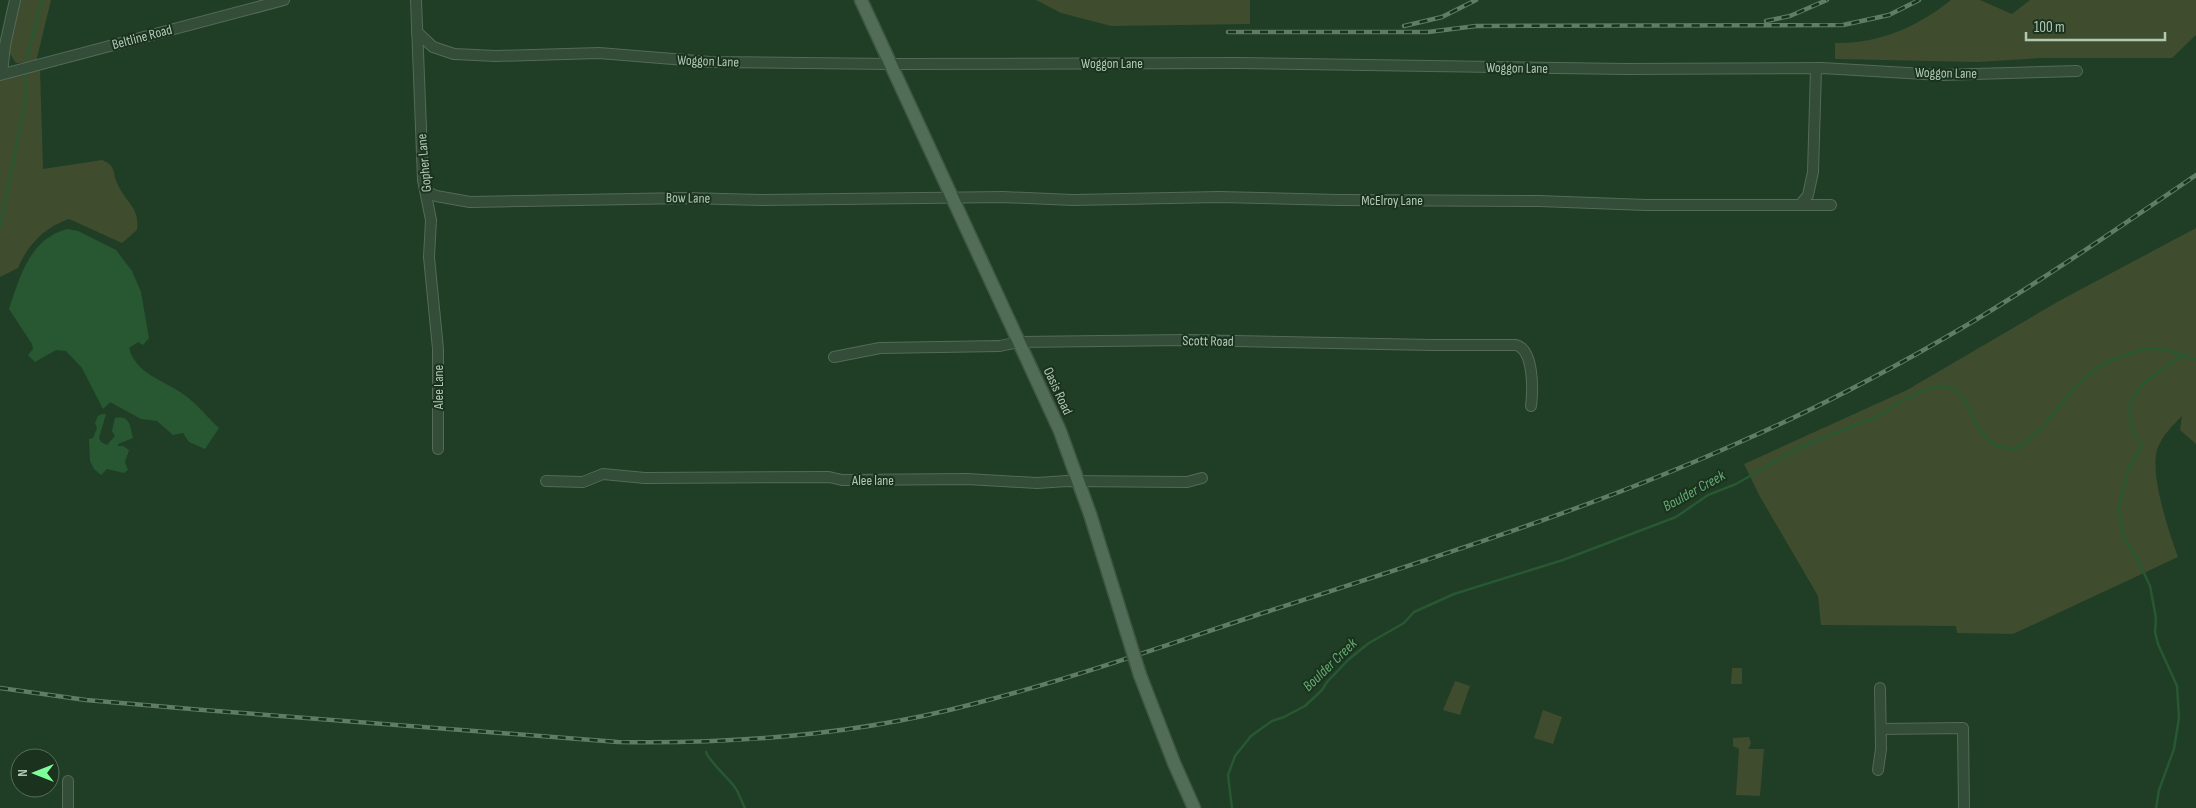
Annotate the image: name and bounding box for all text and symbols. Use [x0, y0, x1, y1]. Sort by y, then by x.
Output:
scale bar [2026, 10, 2165, 42]
text: 100 m [2034, 18, 2065, 37]
street label: Beltline Road [110, 21, 174, 53]
street label: Woggon Lane [677, 51, 739, 71]
street label: Woggon Lane [1081, 55, 1143, 72]
street label: Woggon Lane [1486, 59, 1548, 77]
street label: Woggon Lane [1915, 64, 1977, 82]
street label: Gopher Lane [413, 133, 435, 193]
street label: Bow Lane [666, 189, 710, 207]
street label: McElroy Lane [1361, 192, 1423, 209]
street label: Scott Road [1182, 332, 1234, 350]
street label: Alee Lane [430, 365, 447, 410]
street label: Oasis Road [1040, 365, 1076, 418]
water label: Boulder Creek [1659, 466, 1729, 516]
street label: Alee lane [851, 472, 894, 489]
water label: Boulder Creek [1299, 634, 1362, 696]
north arrow [10, 748, 60, 798]
text: N [14, 769, 31, 777]

